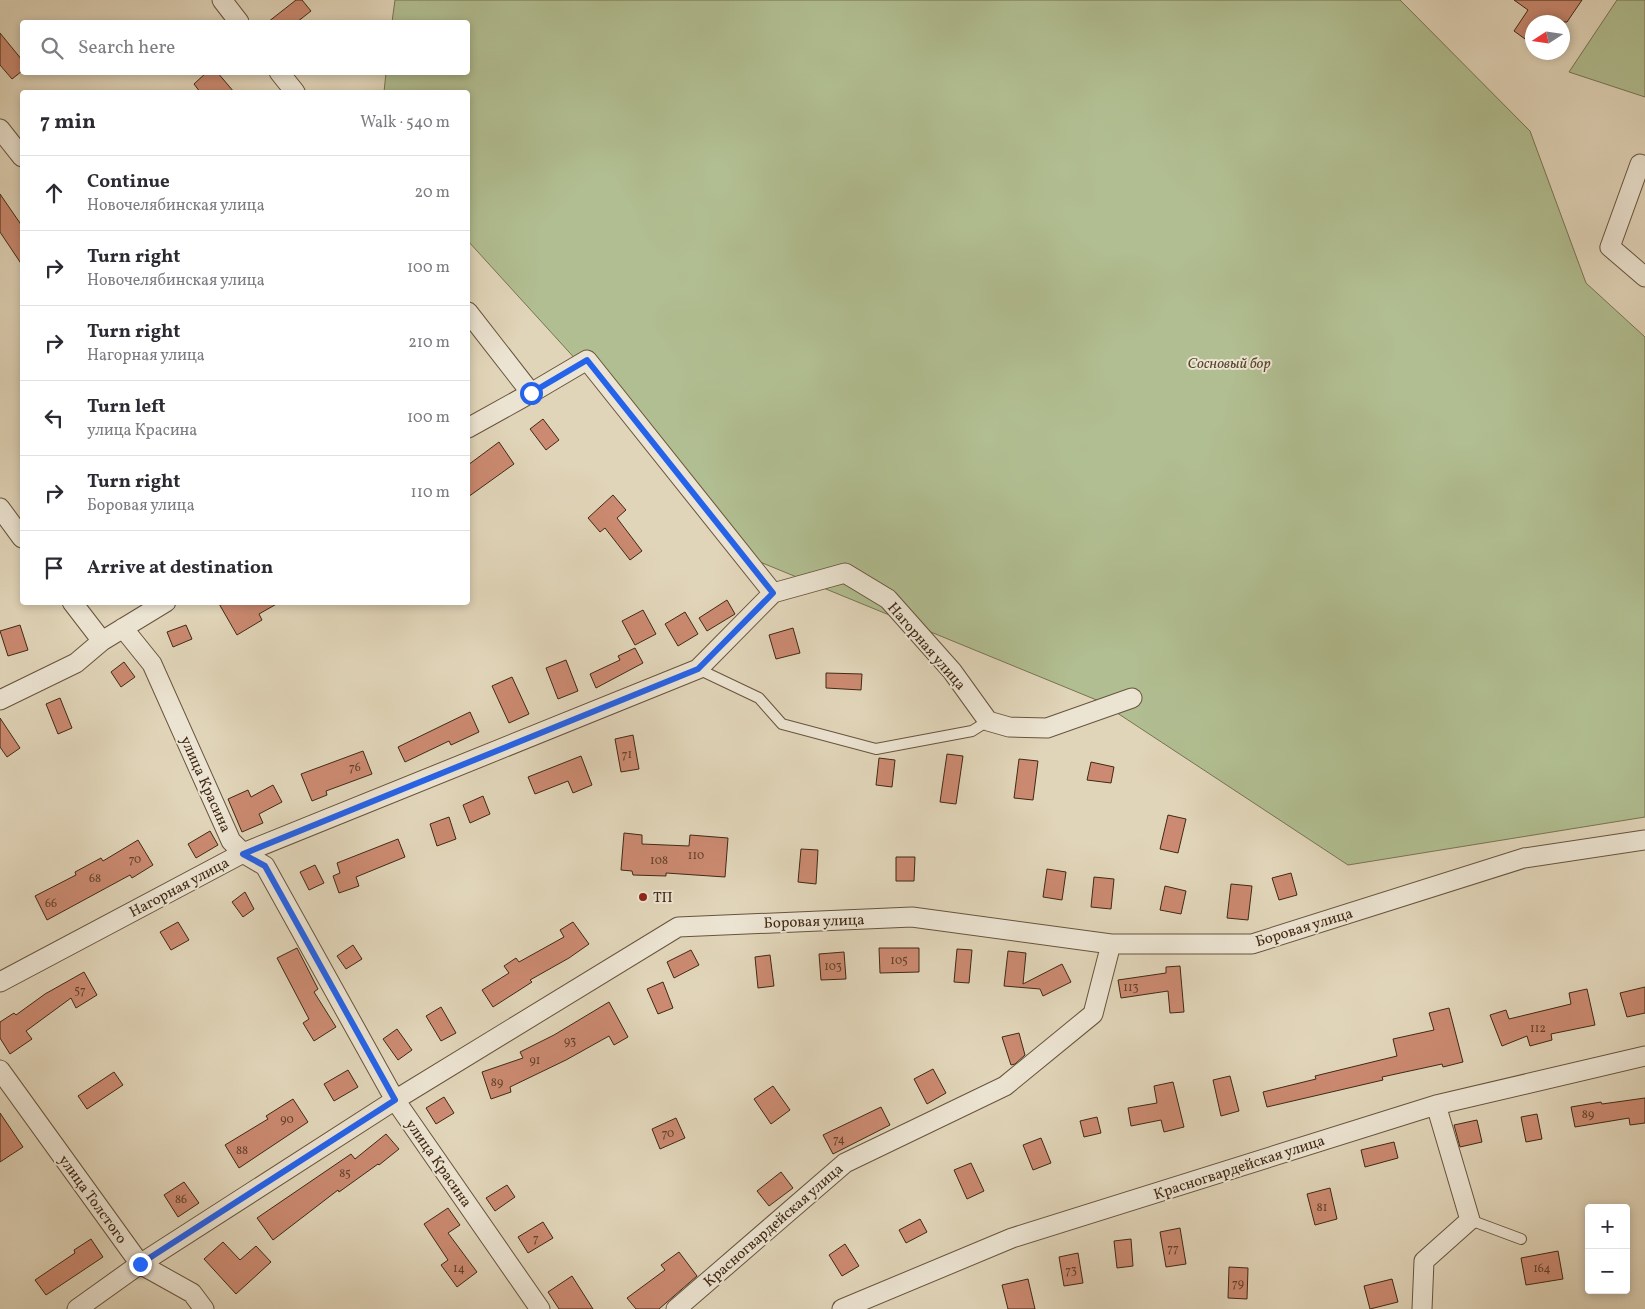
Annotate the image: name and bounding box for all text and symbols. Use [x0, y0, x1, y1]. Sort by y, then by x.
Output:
north arrow [1525, 15, 1570, 60]
search box [20, 20, 470, 75]
icon: search [38, 34, 66, 62]
text: Search here [78, 35, 175, 61]
text: 7 min [40, 108, 96, 137]
text: Walk · 540 m [360, 112, 450, 134]
text: Continue [87, 169, 170, 195]
icon: ahead [40, 179, 68, 207]
text: 20 m [415, 182, 450, 204]
text: Новочелябинская улица [87, 195, 265, 217]
text: Turn right [87, 244, 180, 270]
icon: right [40, 254, 68, 282]
text: 100 m [407, 257, 450, 279]
text: Новочелябинская улица [87, 270, 265, 292]
text: Turn right [87, 319, 180, 345]
icon: right [40, 329, 68, 357]
text: 210 m [408, 332, 450, 354]
text: Нагорная улица [87, 345, 205, 367]
park label: Сосновый бор [1188, 354, 1270, 375]
route start [520, 382, 543, 405]
text: Turn left [87, 394, 166, 420]
icon: left [40, 404, 68, 432]
text: 100 m [407, 407, 450, 429]
text: улица Красина [87, 420, 197, 442]
text: Turn right [87, 469, 180, 495]
icon: right [40, 479, 68, 507]
text: 110 m [411, 482, 450, 504]
text: Боровая улица [87, 495, 195, 517]
icon: arrive [40, 554, 68, 582]
text: Arrive at destination [87, 555, 273, 581]
street label: Нагорная улица [882, 598, 970, 696]
street label: улица Красина [174, 733, 235, 836]
house number: 71 [622, 747, 632, 763]
house number: 76 [349, 760, 361, 776]
house number: 110 [688, 848, 704, 864]
house number: 70 [129, 852, 141, 868]
street label: Нагорная улица [126, 853, 233, 924]
house number: 108 [650, 853, 668, 869]
house number: 68 [89, 871, 101, 887]
place label: ТП [653, 888, 673, 909]
marker: ТП [637, 891, 649, 903]
house number: 66 [45, 896, 57, 912]
street label: Боровая улица [1253, 904, 1356, 953]
street label: Боровая улица [763, 910, 865, 935]
house number: 105 [890, 953, 908, 969]
house number: 103 [824, 959, 842, 975]
house number: 113 [1123, 980, 1139, 996]
house number: 57 [74, 983, 86, 999]
house number: 112 [1530, 1021, 1546, 1037]
house number: 93 [564, 1034, 576, 1050]
house number: 91 [530, 1053, 540, 1069]
house number: 89 [491, 1075, 503, 1091]
house number: 89 [1582, 1107, 1594, 1123]
house number: 90 [280, 1112, 294, 1128]
street label: улица Красина [400, 1115, 476, 1212]
house number: 70 [662, 1126, 674, 1142]
street label: Красногвардейская улица [1151, 1131, 1328, 1206]
house number: 74 [833, 1132, 845, 1148]
house number: 88 [236, 1143, 248, 1159]
street label: улица Толстого [52, 1151, 131, 1248]
street label: Красногвардейская улица [700, 1160, 848, 1293]
house number: 85 [339, 1166, 351, 1182]
house number: 86 [175, 1192, 187, 1208]
house number: 81 [1317, 1200, 1327, 1216]
map controls [1585, 1204, 1630, 1294]
button: + [1585, 1204, 1630, 1249]
house number: 7 [533, 1231, 539, 1247]
house number: 77 [1167, 1241, 1179, 1257]
button: − [1585, 1249, 1630, 1294]
route end [129, 1253, 152, 1276]
house number: 14 [453, 1261, 465, 1277]
house number: 164 [1533, 1261, 1551, 1277]
house number: 73 [1065, 1263, 1077, 1279]
house number: 79 [1232, 1276, 1244, 1292]

